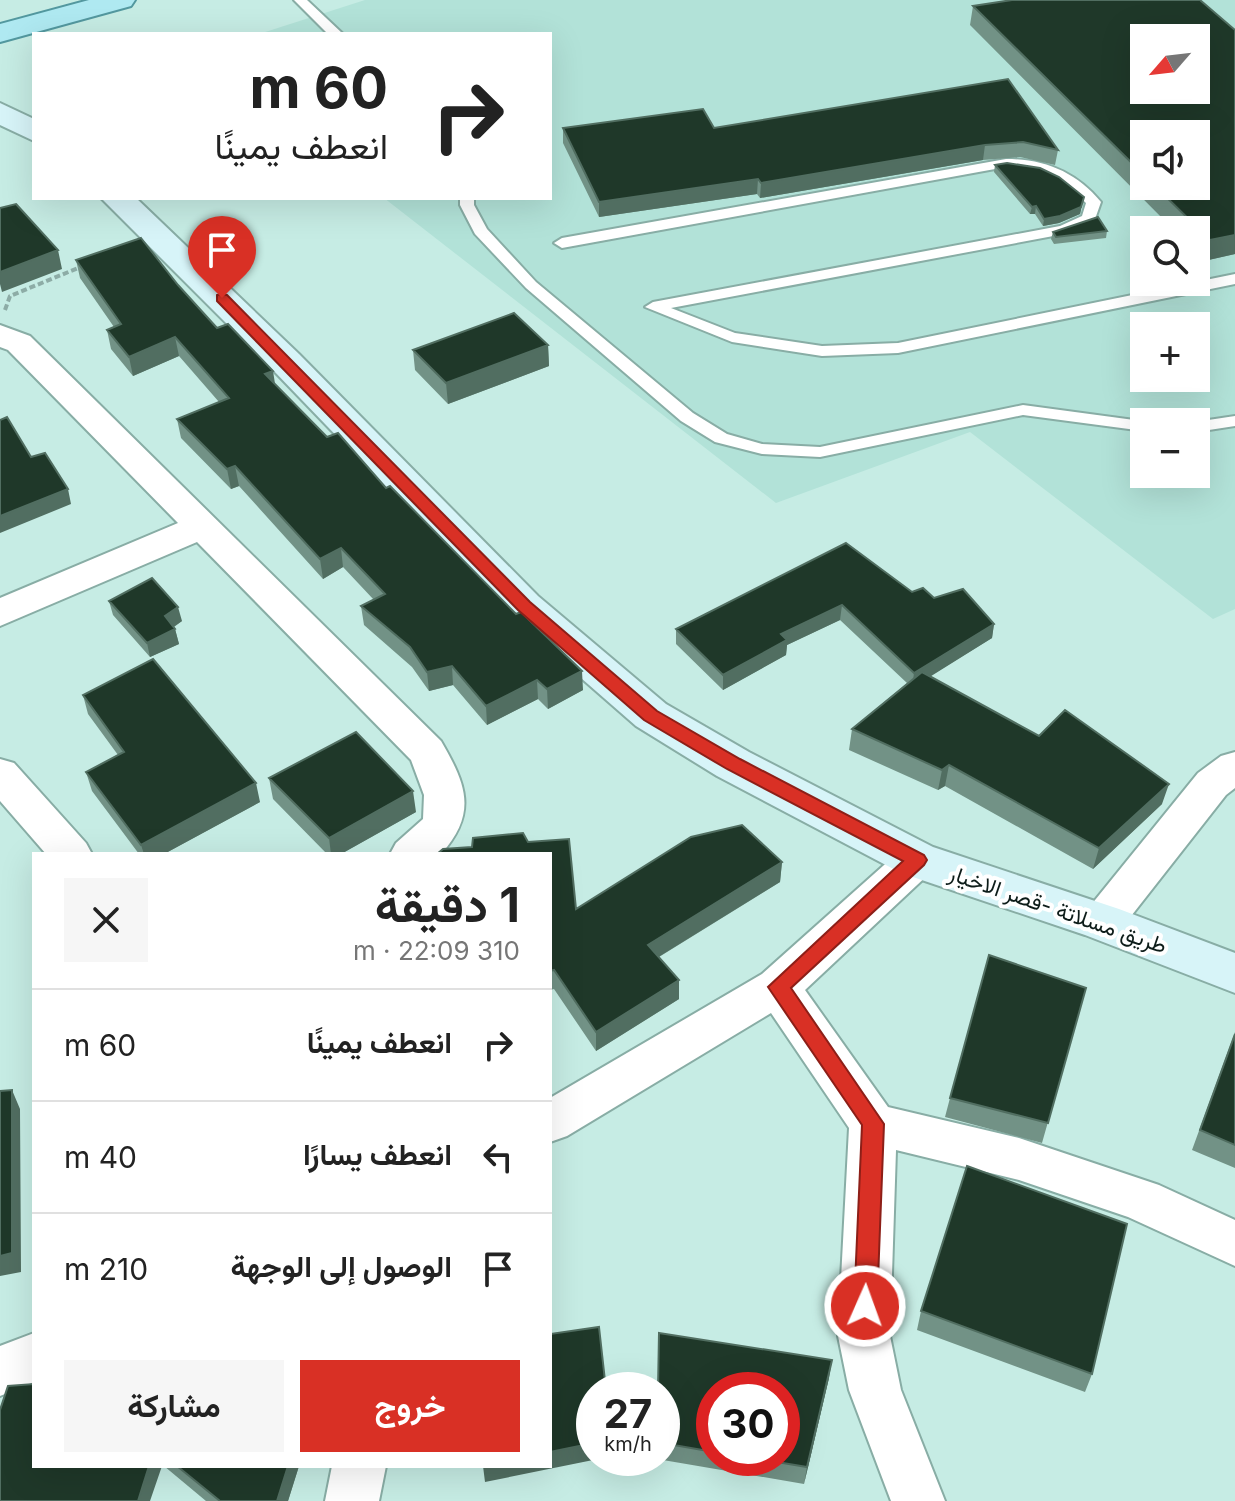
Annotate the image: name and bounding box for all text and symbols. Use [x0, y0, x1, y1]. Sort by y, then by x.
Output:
north arrow [1130, 24, 1210, 104]
map controls [1130, 24, 1210, 488]
text: 60 m [249, 54, 388, 122]
icon: right [416, 64, 520, 168]
button: sound [1130, 120, 1210, 200]
text: انعطف يمينًا [214, 124, 388, 168]
pin [188, 216, 256, 298]
button: search [1130, 216, 1210, 296]
icon: arrive [200, 228, 244, 272]
button: + [1130, 312, 1210, 392]
button: − [1130, 408, 1210, 488]
street label: طريق مسلاتة -قصر الاخيار [944, 859, 1170, 959]
text: 1 دقيقة [375, 875, 520, 934]
button: close [64, 878, 148, 962]
text: 310 m · 22:09 [353, 935, 520, 966]
icon: right [476, 1023, 520, 1067]
text: انعطف يمينًا [307, 1024, 452, 1060]
text: 60 m [64, 1027, 136, 1063]
icon: left [476, 1135, 520, 1179]
text: انعطف يسارًا [303, 1136, 452, 1172]
text: 40 m [64, 1139, 137, 1175]
icon: arrive [476, 1247, 520, 1291]
text: الوصول إلى الوجهة [230, 1248, 452, 1284]
text: 210 m [64, 1251, 148, 1287]
position arrow [823, 1264, 907, 1348]
button: مشاركة [64, 1360, 284, 1452]
button: خروج [300, 1360, 520, 1452]
speed limit sign: 30 [696, 1372, 800, 1476]
text: 27 [604, 1389, 652, 1438]
text: km/h [604, 1432, 652, 1456]

